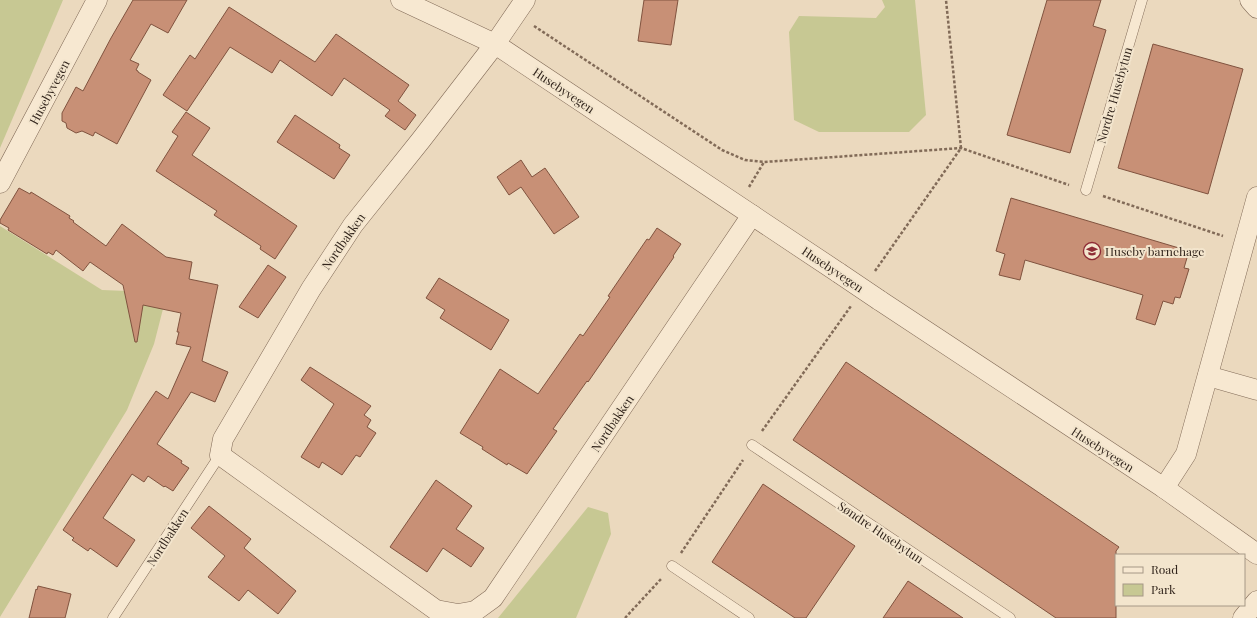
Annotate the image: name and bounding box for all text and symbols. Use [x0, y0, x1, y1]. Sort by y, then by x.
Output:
street label: Nordre Husebytun [1093, 45, 1135, 145]
street label: Husebyvegen [25, 57, 73, 127]
street label: Husebyvegen [530, 63, 598, 117]
street label: Nordbakken [318, 210, 368, 272]
school or university icon: Huseby barnehage [1082, 241, 1102, 261]
street label: Husebyvegen [799, 242, 867, 296]
place label: Huseby barnehage [1105, 243, 1204, 259]
street label: Nordbakken [587, 391, 637, 455]
street label: Husebyvegen [1069, 423, 1137, 475]
street label: Søndre Husebytun [835, 497, 927, 567]
street label: Nordbakken [142, 505, 192, 569]
legend [1115, 554, 1245, 606]
text: Road [1151, 561, 1178, 577]
text: Park [1151, 581, 1176, 597]

